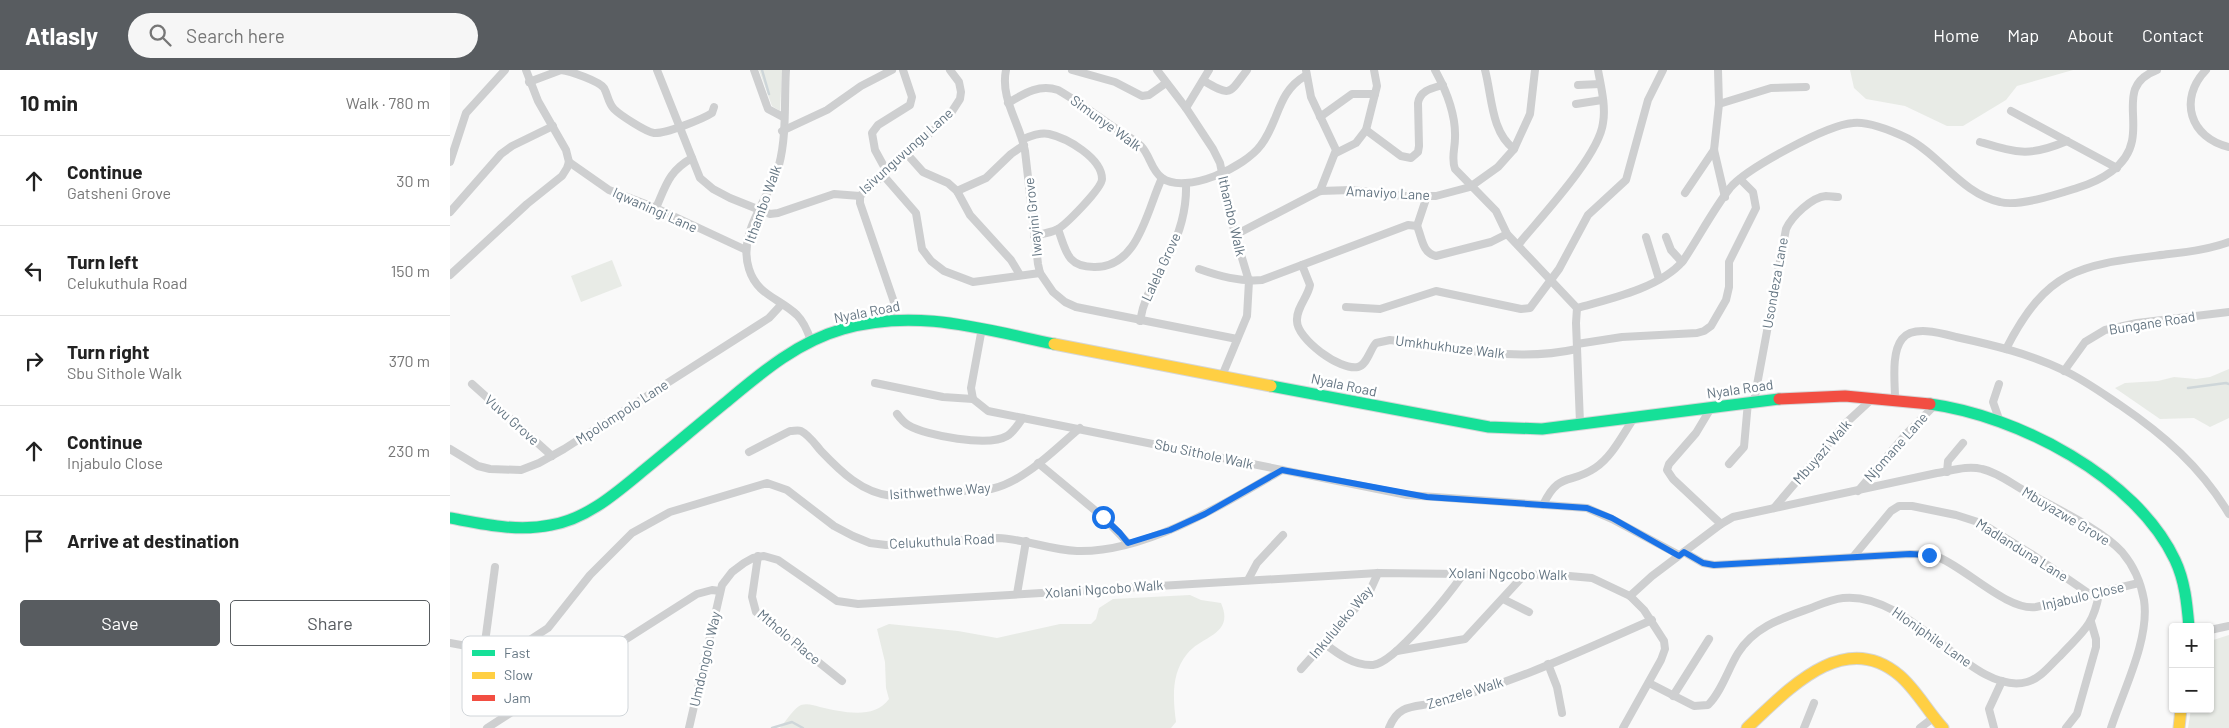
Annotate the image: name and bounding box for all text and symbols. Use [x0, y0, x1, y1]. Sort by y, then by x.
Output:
search box [128, 13, 478, 58]
text: Atlasly [25, 21, 98, 50]
icon: search [146, 21, 174, 49]
text: Search here [186, 24, 285, 47]
text: Home [1933, 24, 1979, 46]
text: Map [2007, 24, 2039, 46]
text: About [2067, 24, 2114, 46]
text: Contact [2142, 24, 2204, 46]
text: 10 min [20, 90, 78, 115]
street label: Simunye Walk [1067, 91, 1145, 154]
text: Walk · 780 m [346, 93, 430, 112]
street label: Isivunguvungu Lane [855, 104, 956, 197]
text: Continue [67, 160, 143, 183]
street label: Ithambo Walk [741, 162, 785, 245]
icon: ahead [20, 167, 48, 195]
text: 30 m [396, 171, 430, 190]
street label: Ithambo Walk [1215, 174, 1250, 258]
street label: Iwayini Grove [1020, 177, 1045, 257]
street label: Amaviyo Lane [1346, 182, 1430, 203]
text: Gatsheni Grove [67, 183, 171, 202]
street label: Iqwaningi Lane [610, 183, 700, 236]
street label: Lalela Grove [1137, 230, 1184, 304]
street label: Usondeza Lane [1758, 236, 1791, 330]
text: Turn left [67, 250, 138, 273]
icon: left [20, 257, 48, 285]
text: 150 m [391, 261, 430, 280]
text: Celukuthula Road [67, 273, 188, 292]
street label: Nyala Road [832, 297, 901, 326]
street label: Bungane Road [2108, 307, 2196, 338]
street label: Umkhukhuze Walk [1394, 331, 1506, 362]
text: Turn right [67, 340, 149, 363]
icon: right [20, 347, 48, 375]
text: 370 m [389, 351, 430, 370]
text: Sbu Sithole Walk [67, 363, 182, 382]
street label: Nyala Road [1310, 369, 1379, 400]
street label: Mpolompolo Lane [572, 375, 671, 448]
street label: Nyala Road [1706, 375, 1774, 402]
street label: Vuvu Grove [482, 391, 543, 449]
street label: Njomane Lane [1860, 409, 1931, 485]
street label: Mbuyazi Walk [1789, 416, 1854, 488]
text: Continue [67, 430, 143, 453]
street label: Sbu Sithole Walk [1153, 435, 1255, 472]
icon: ahead [20, 437, 48, 465]
text: 230 m [388, 441, 430, 460]
text: Injabulo Close [67, 453, 163, 472]
street label: Isithwethwe Way [889, 478, 992, 503]
street label: Mbuyazwe Grove [2019, 483, 2113, 549]
route start [1092, 506, 1115, 529]
street label: Madlanduna Lane [1973, 514, 2071, 585]
icon: arrive [20, 527, 48, 555]
text: Arrive at destination [67, 529, 239, 552]
street label: Celukuthula Road [889, 529, 995, 552]
route end [1918, 544, 1941, 567]
street label: Xolani Ngcobo Walk [1449, 564, 1568, 583]
street label: Xolani Ngcobo Walk [1044, 576, 1164, 601]
street label: Injabulo Close [2040, 578, 2126, 613]
street label: Inkululeko Way [1305, 582, 1376, 661]
button: Save [20, 600, 220, 646]
button: Share [230, 600, 430, 646]
street label: Hloniphile Lane [1889, 603, 1975, 670]
street label: Mtholo Place [754, 605, 824, 668]
street label: Umdongolo Way [685, 609, 724, 708]
map controls [2169, 623, 2214, 713]
button: + [2169, 623, 2214, 668]
legend [462, 636, 628, 716]
text: Fast [504, 644, 530, 661]
text: Slow [504, 666, 533, 683]
button: − [2169, 668, 2214, 713]
street label: Zenzele Walk [1425, 673, 1505, 712]
text: Jam [504, 689, 531, 706]

